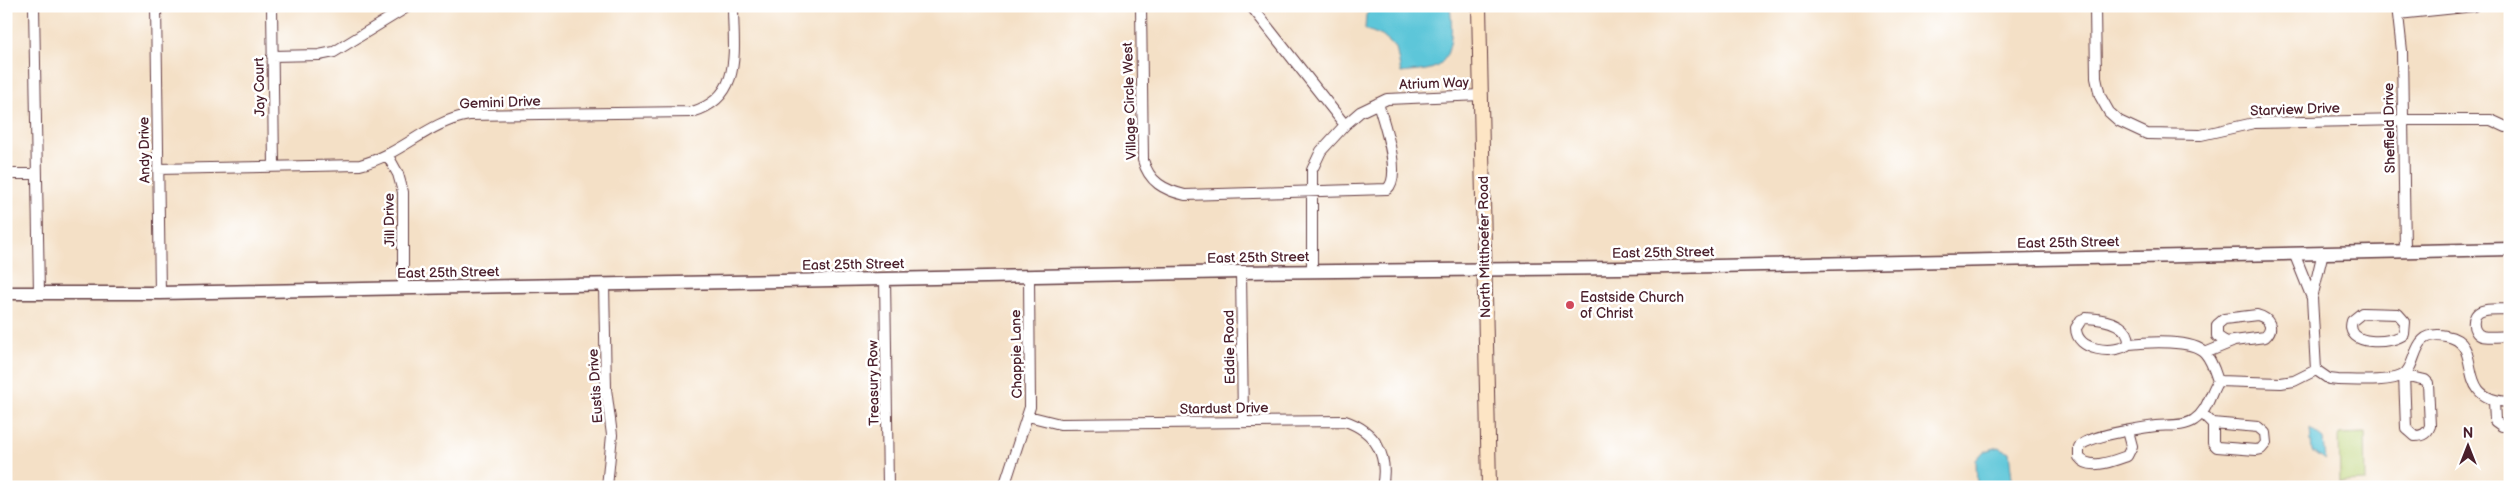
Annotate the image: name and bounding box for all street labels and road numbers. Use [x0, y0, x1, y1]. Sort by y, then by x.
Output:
street label: Village Circle West [1119, 41, 1140, 160]
street label: Jay Court [250, 57, 269, 117]
street label: Atrium Way [1399, 74, 1470, 93]
street label: Sheffield Drive [2380, 83, 2399, 173]
street label: Gemini Drive [459, 93, 541, 112]
street label: Starview Drive [2250, 99, 2340, 120]
street label: Andy Drive [135, 117, 154, 183]
street label: North Mitthoefer Road [1475, 176, 1494, 318]
street label: Jill Drive [381, 193, 398, 247]
street label: East 25th Street [2017, 233, 2120, 252]
street label: East 25th Street [1612, 243, 1715, 262]
street label: East 25th Street [1207, 248, 1310, 267]
street label: East 25th Street [802, 255, 905, 274]
street label: East 25th Street [397, 263, 500, 282]
street label: Chappie Lane [1007, 309, 1026, 399]
street label: Eddie Road [1220, 310, 1239, 384]
street label: Treasury Row [864, 339, 883, 426]
street label: Eustis Drive [584, 348, 607, 424]
street label: Stardust Drive [1179, 399, 1269, 418]

